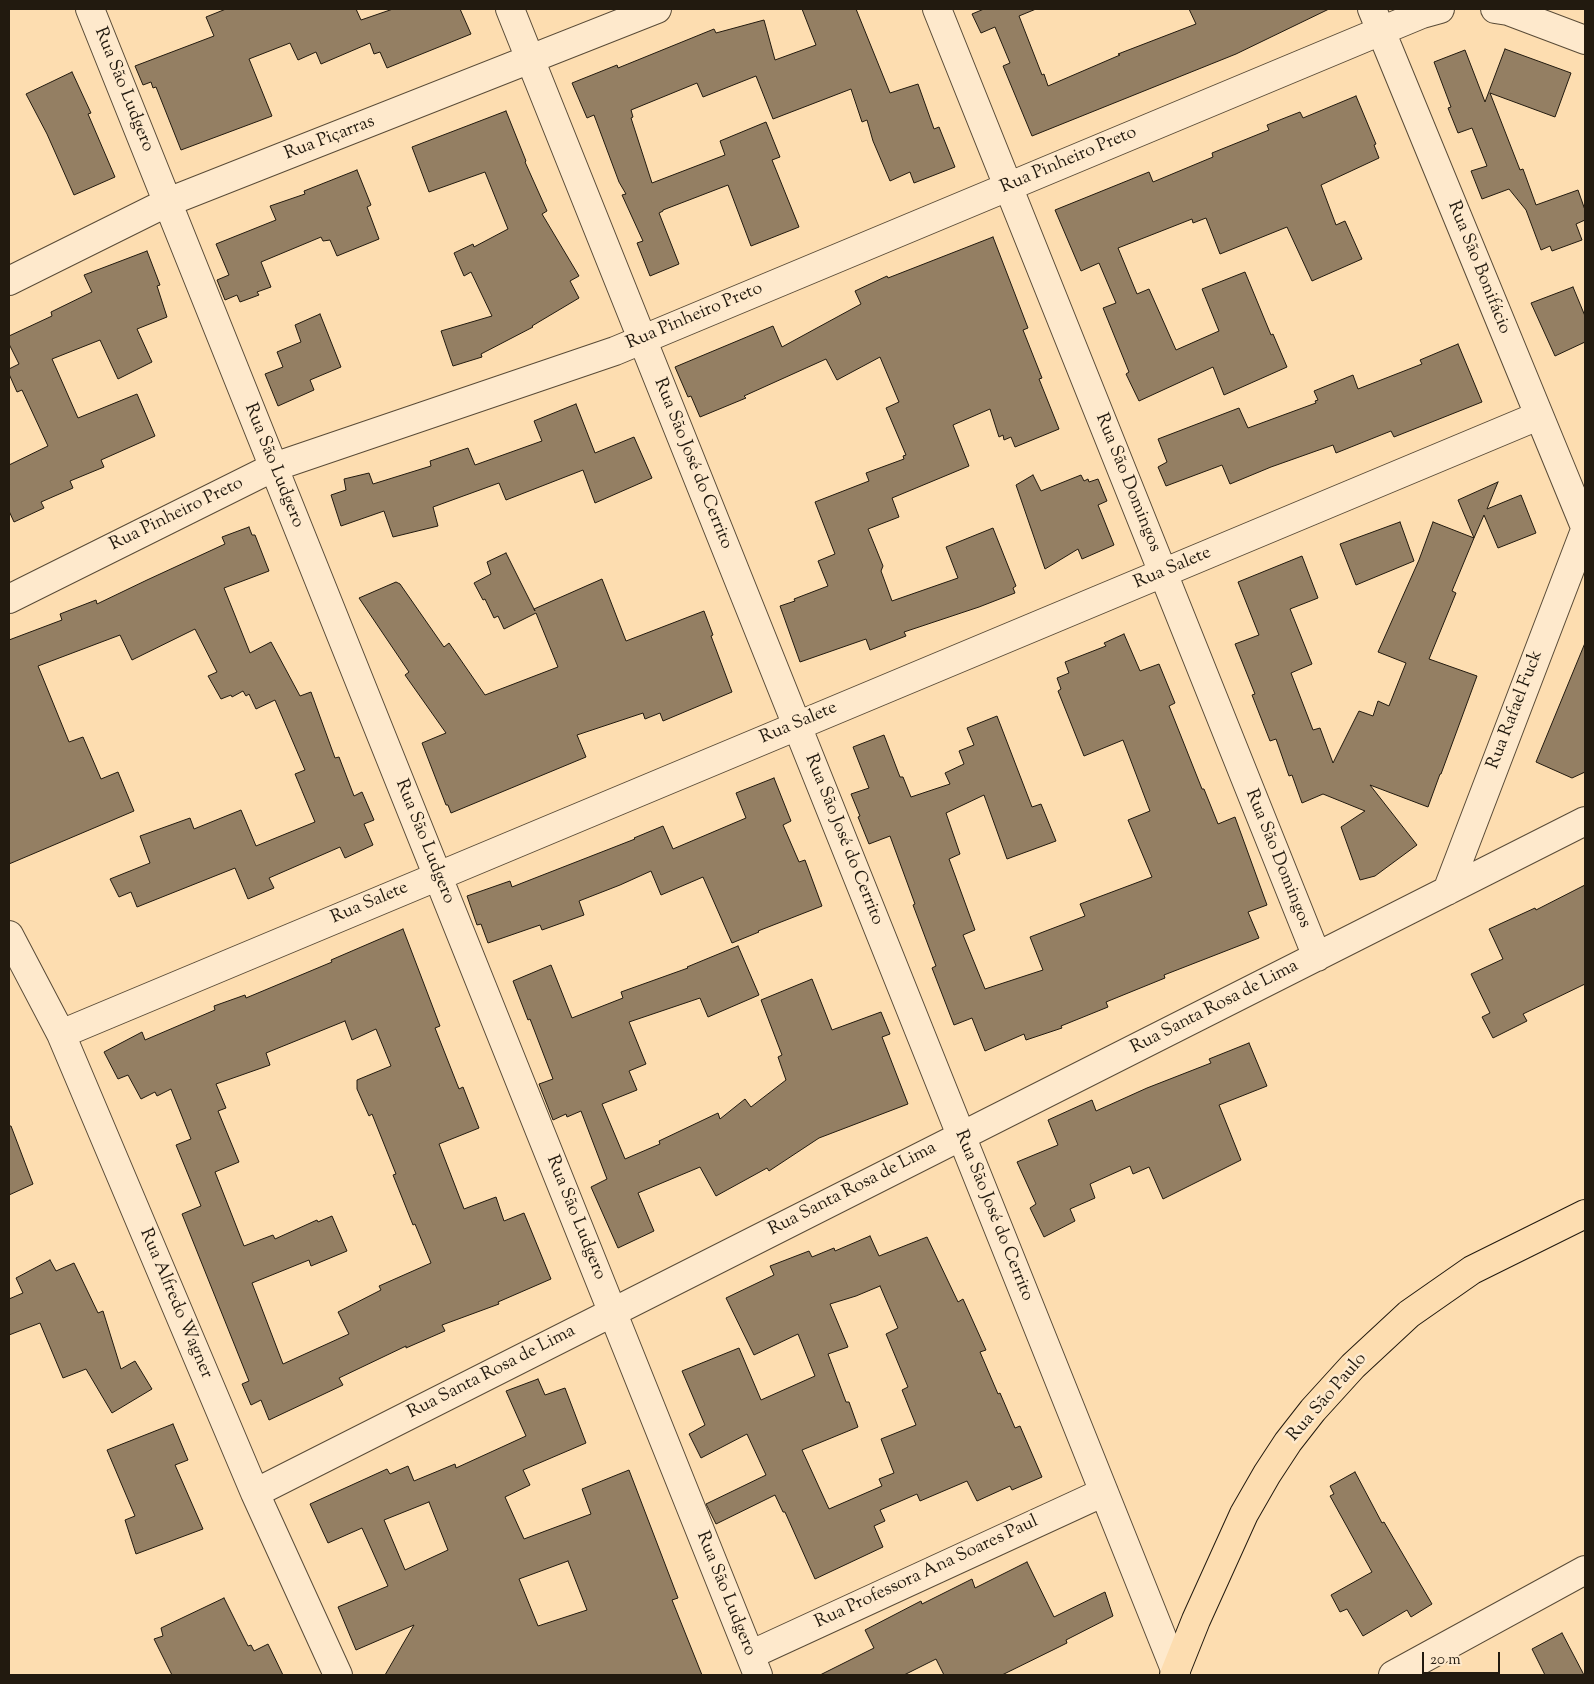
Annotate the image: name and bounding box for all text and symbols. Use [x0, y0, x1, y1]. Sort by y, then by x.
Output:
street label: Rua São Ludgero [88, 25, 158, 155]
street label: Rua Piçarras [282, 112, 378, 166]
street label: Rua Pinheiro Preto [998, 123, 1140, 199]
street label: Rua São Bonifácio [1441, 198, 1515, 338]
street label: Rua Pinheiro Preto [624, 279, 766, 355]
street label: Rua São José do Cerrito [648, 375, 736, 553]
street label: Rua São Ludgero [238, 401, 308, 531]
street label: Rua São Domingos [1089, 411, 1165, 555]
street label: Rua Pinheiro Preto [107, 473, 247, 557]
street label: Rua Salete [1131, 543, 1215, 595]
street label: Rua Rafael Fuck [1483, 648, 1549, 772]
street label: Rua Salete [757, 698, 841, 750]
street label: Rua São José do Cerrito [799, 751, 887, 929]
street label: Rua São Ludgero [389, 777, 459, 907]
street label: Rua São Domingos [1239, 787, 1315, 931]
street label: Rua Salete [328, 878, 412, 930]
street label: Rua Santa Rosa de Lima [1127, 956, 1303, 1060]
street label: Rua São José do Cerrito [949, 1127, 1037, 1305]
street label: Rua Santa Rosa de Lima [765, 1138, 941, 1242]
street label: Rua São Ludgero [540, 1153, 610, 1283]
street label: Rua Alfredo Wagner [134, 1226, 216, 1382]
street label: Rua Santa Rosa de Lima [404, 1321, 580, 1425]
street label: Rua São Paulo [1284, 1349, 1372, 1447]
street label: Rua Professora Ana Soares Paul [812, 1512, 1042, 1634]
street label: Rua São Ludgero [690, 1529, 760, 1659]
scale bar [1424, 1642, 1502, 1674]
text: 20 m [1430, 1650, 1461, 1671]

